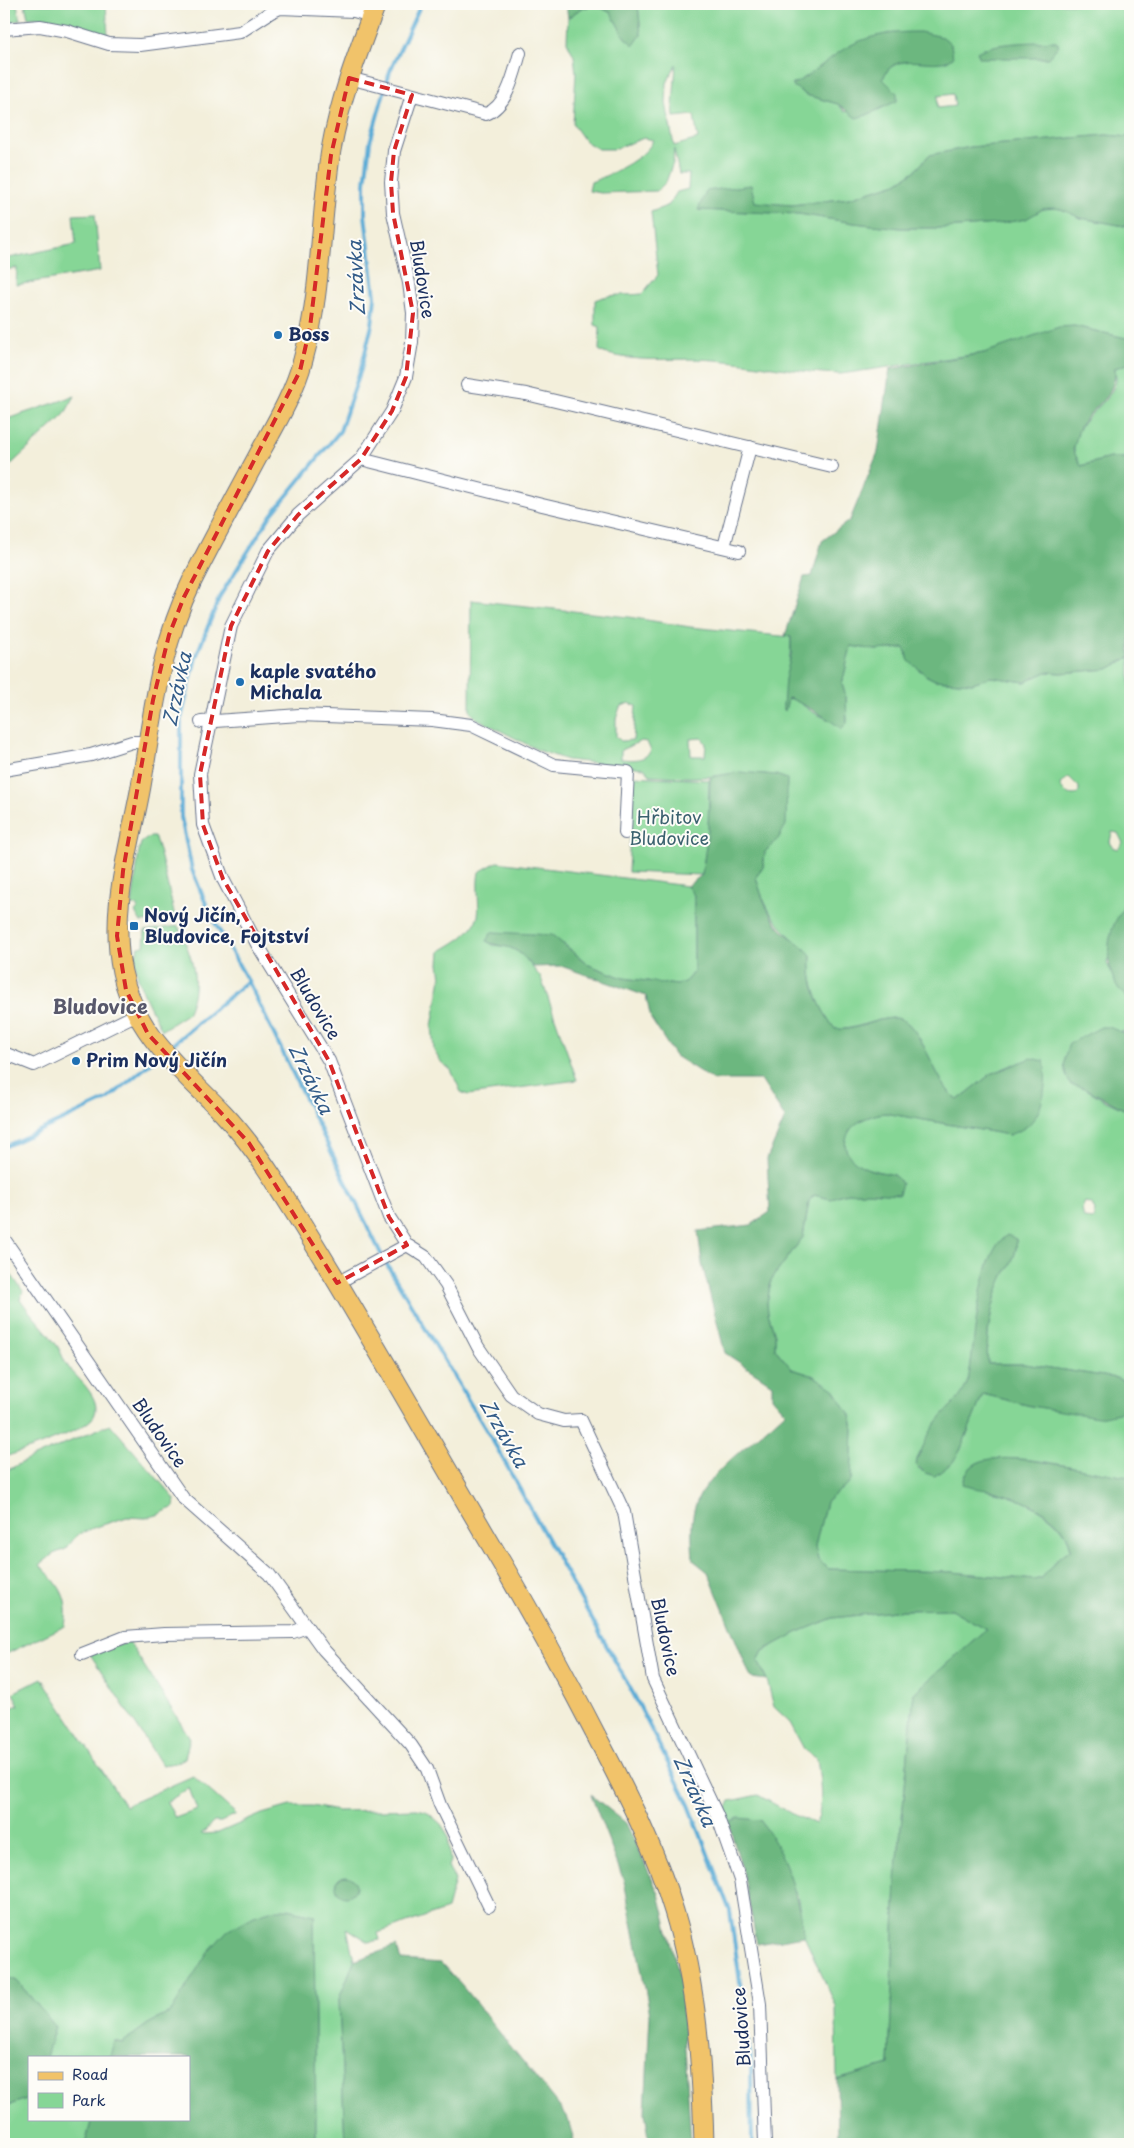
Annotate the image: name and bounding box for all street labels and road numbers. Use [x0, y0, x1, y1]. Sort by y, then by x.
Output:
street label: Bludovice [404, 237, 443, 320]
street label: Bludovice [284, 962, 348, 1044]
street label: Bludovice [126, 1392, 194, 1473]
street label: Bludovice [645, 1595, 688, 1679]
street label: Bludovice [724, 1986, 757, 2068]

